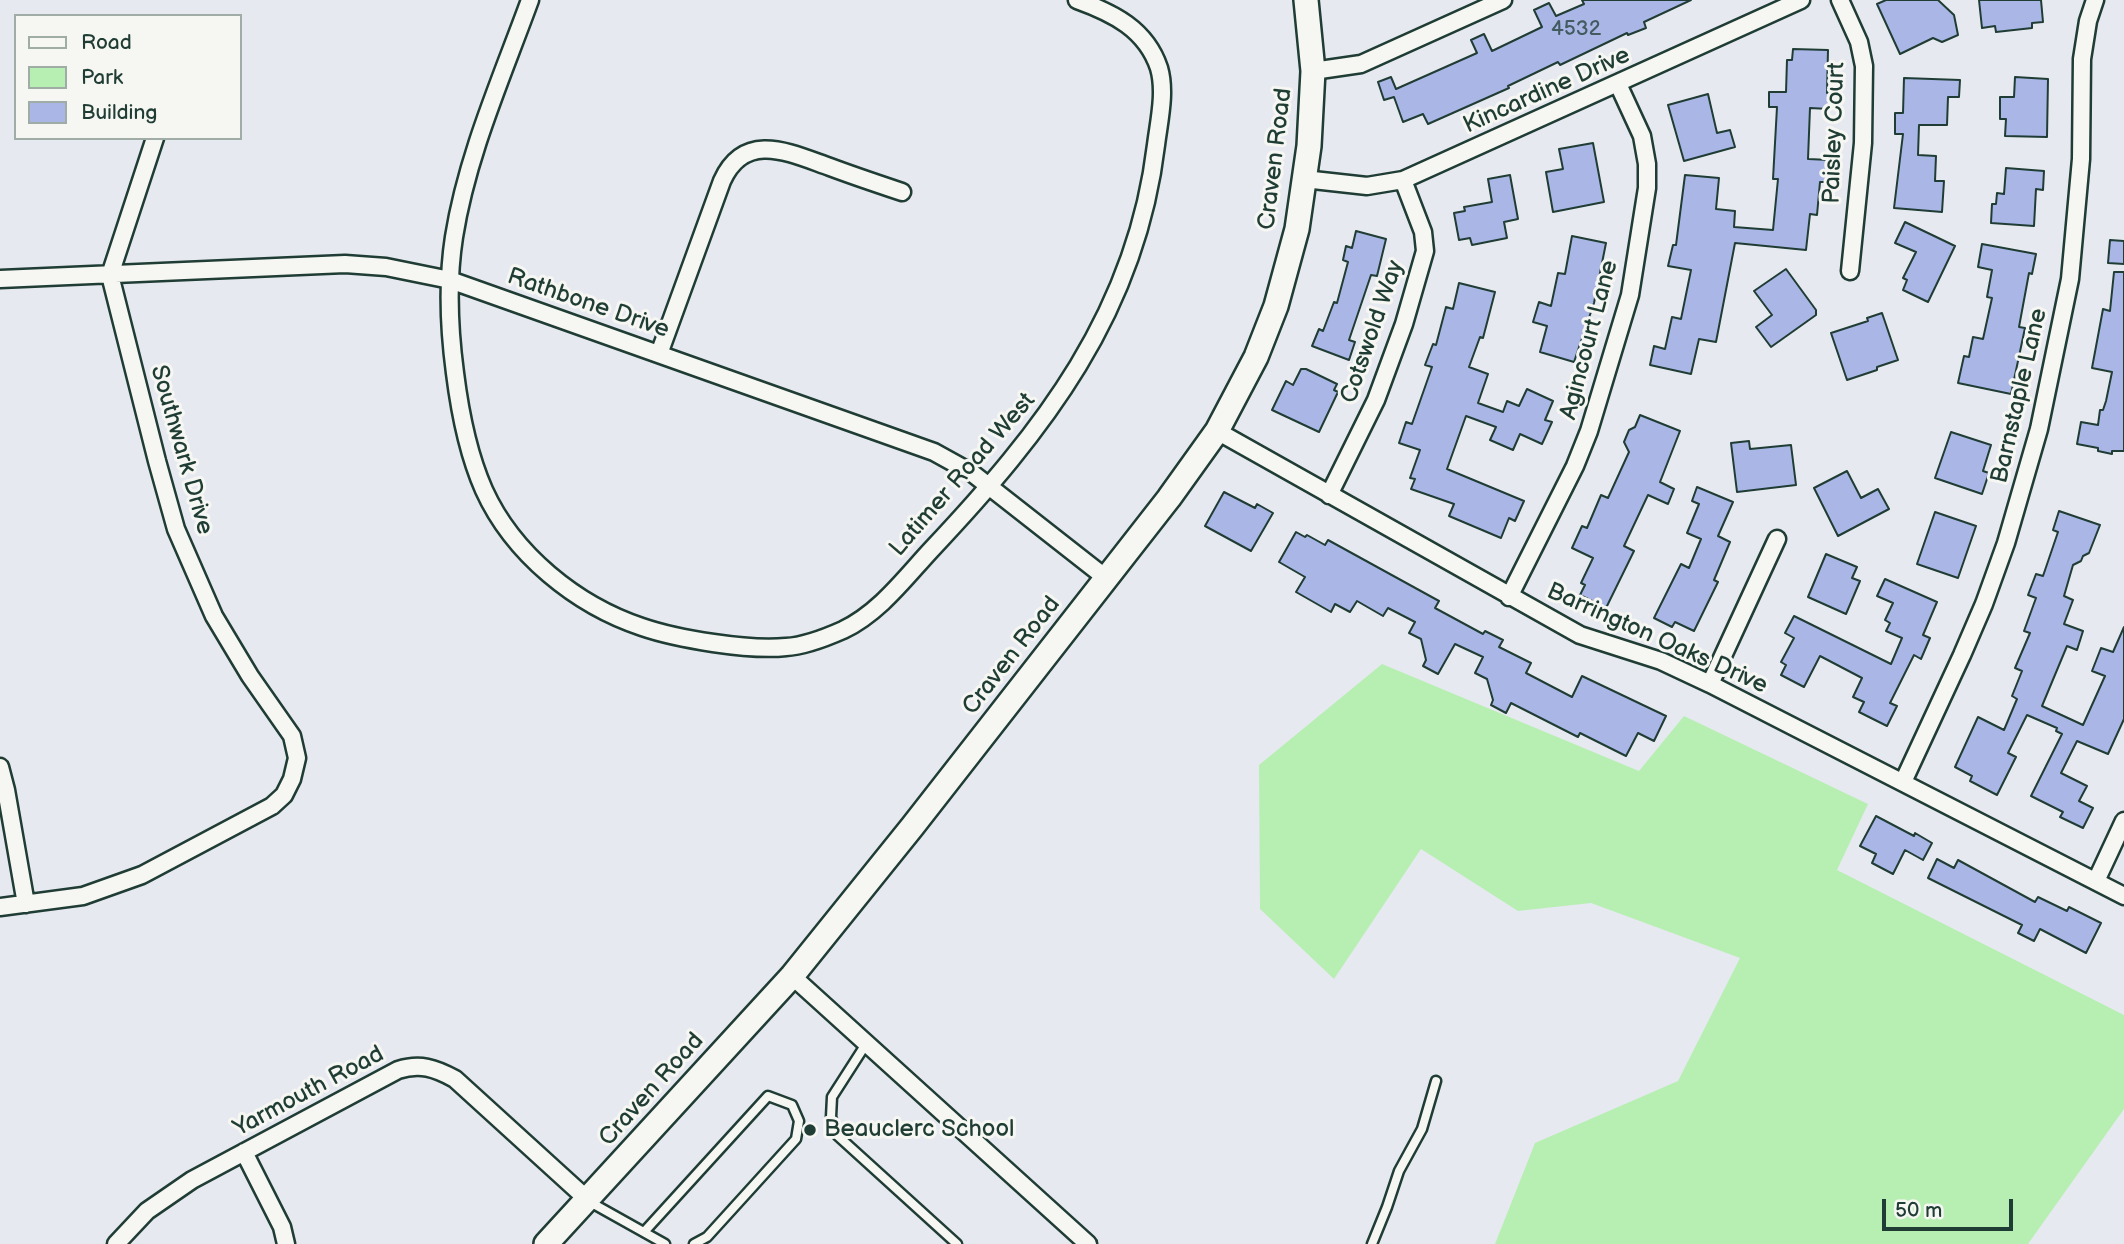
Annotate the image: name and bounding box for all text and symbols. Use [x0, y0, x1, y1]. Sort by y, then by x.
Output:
legend [14, 14, 242, 140]
house number: 4532 [1551, 17, 1601, 43]
text: Road [81, 30, 132, 55]
street label: Kincardine Drive [1459, 41, 1635, 141]
street label: Paisley Court [1818, 62, 1852, 204]
text: Park [81, 65, 123, 90]
street label: Craven Road [1253, 87, 1299, 231]
text: Building [81, 100, 157, 125]
street label: Cotswold Way [1335, 257, 1411, 407]
street label: Agincourt Lane [1555, 257, 1625, 423]
street label: Rathbone Drive [503, 263, 673, 345]
street label: Barnstaple Lane [1986, 306, 2054, 486]
street label: Southwark Drive [143, 362, 219, 538]
street label: Latimer Road West [884, 387, 1042, 563]
street label: Barrington Oaks Drive [1542, 577, 1772, 701]
street label: Craven Road [957, 591, 1067, 721]
street label: Craven Road [594, 1027, 710, 1153]
street label: Yarmouth Road [229, 1040, 389, 1144]
place label: Beauclerc School [824, 1116, 1014, 1144]
marker: Beauclerc School [802, 1122, 818, 1138]
scale bar [1886, 1184, 2017, 1228]
text: 50 m [1895, 1198, 1942, 1223]

